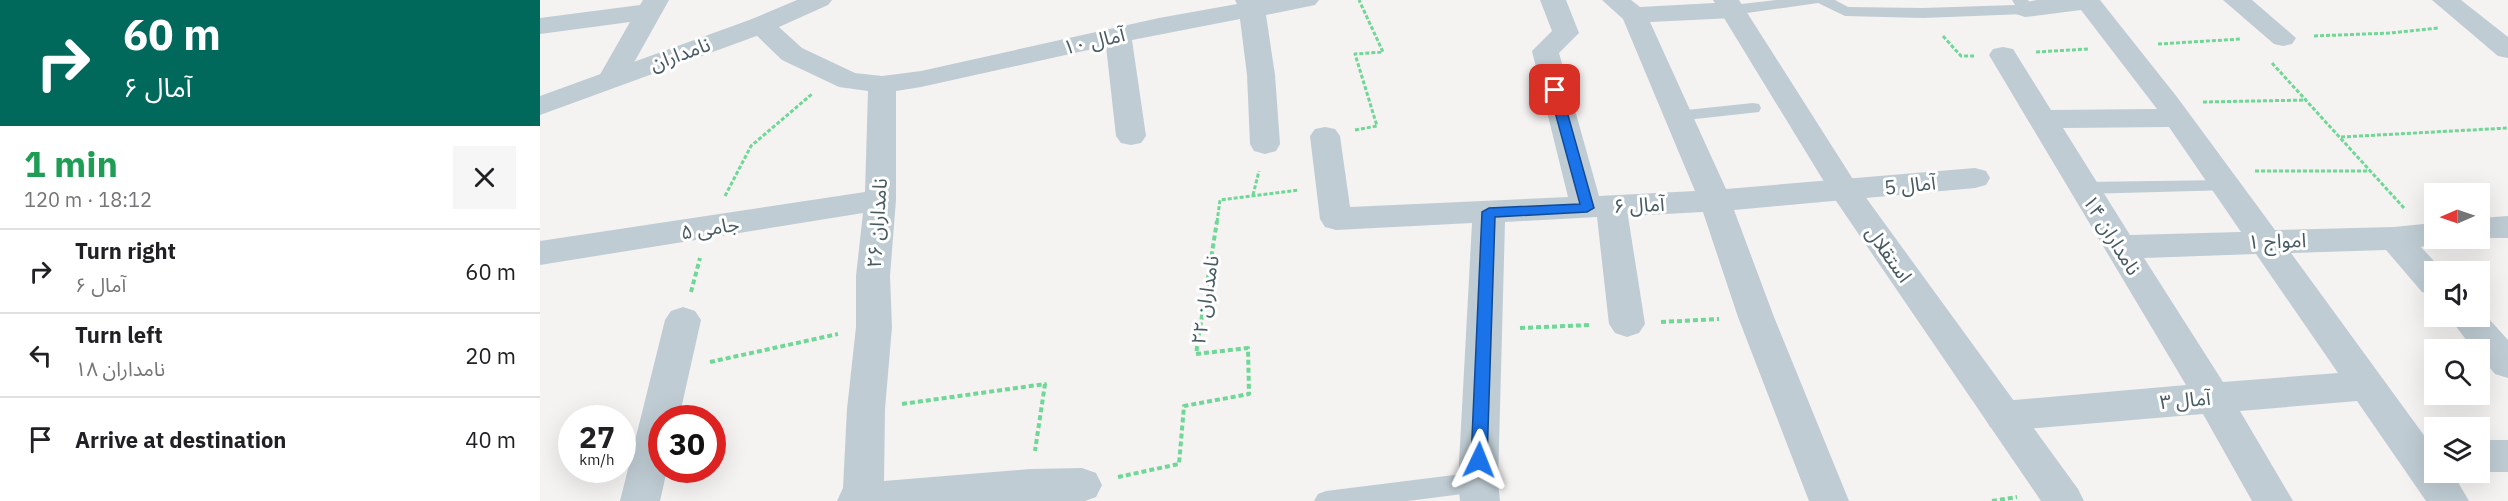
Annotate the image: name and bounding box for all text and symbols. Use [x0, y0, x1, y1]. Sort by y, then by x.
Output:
text: 60 m [123, 7, 221, 62]
street label: آمال ۱۰ [1060, 20, 1129, 61]
icon: right [24, 24, 102, 102]
street label: نامداران [646, 30, 714, 77]
pin [1529, 64, 1580, 115]
text: آمال ۶ [123, 69, 192, 104]
icon: arrive [1538, 73, 1571, 106]
text: 1 min [24, 140, 118, 187]
button: close [453, 146, 516, 209]
street label: آمال 5 [1883, 168, 1938, 201]
street label: نامداران ۲۶ [860, 177, 893, 269]
north arrow [2424, 183, 2490, 249]
map controls [2424, 183, 2490, 483]
text: 120 m · 18:12 [24, 186, 152, 213]
street label: نامداران ۱۴ [2077, 189, 2148, 280]
street label: آمال ۶ [1613, 190, 1666, 219]
street label: جامی ۵ [679, 210, 741, 245]
street label: استقلال [1860, 220, 1919, 288]
street label: امواج ۱ [2247, 226, 2307, 257]
text: Turn right [75, 236, 176, 265]
street label: نامداران ۲۲ [1184, 253, 1225, 346]
icon: right [24, 255, 57, 288]
text: 60 m [465, 257, 516, 286]
button: sound [2424, 261, 2490, 327]
text: آمال ۶ [75, 271, 126, 298]
text: Turn left [75, 320, 163, 349]
icon: left [24, 339, 57, 372]
button: search [2424, 339, 2490, 405]
text: 20 m [465, 341, 516, 370]
text: نامداران ۱۸ [75, 355, 165, 382]
street label: آمال ۳ [2158, 384, 2213, 415]
speed limit sign: 30 [648, 405, 726, 483]
text: 27 [579, 417, 615, 456]
button: layers [2424, 417, 2490, 483]
icon: arrive [24, 423, 57, 456]
text: Arrive at destination [75, 425, 286, 454]
text: 40 m [465, 425, 516, 454]
position arrow [1447, 428, 1511, 492]
text: km/h [579, 450, 615, 469]

